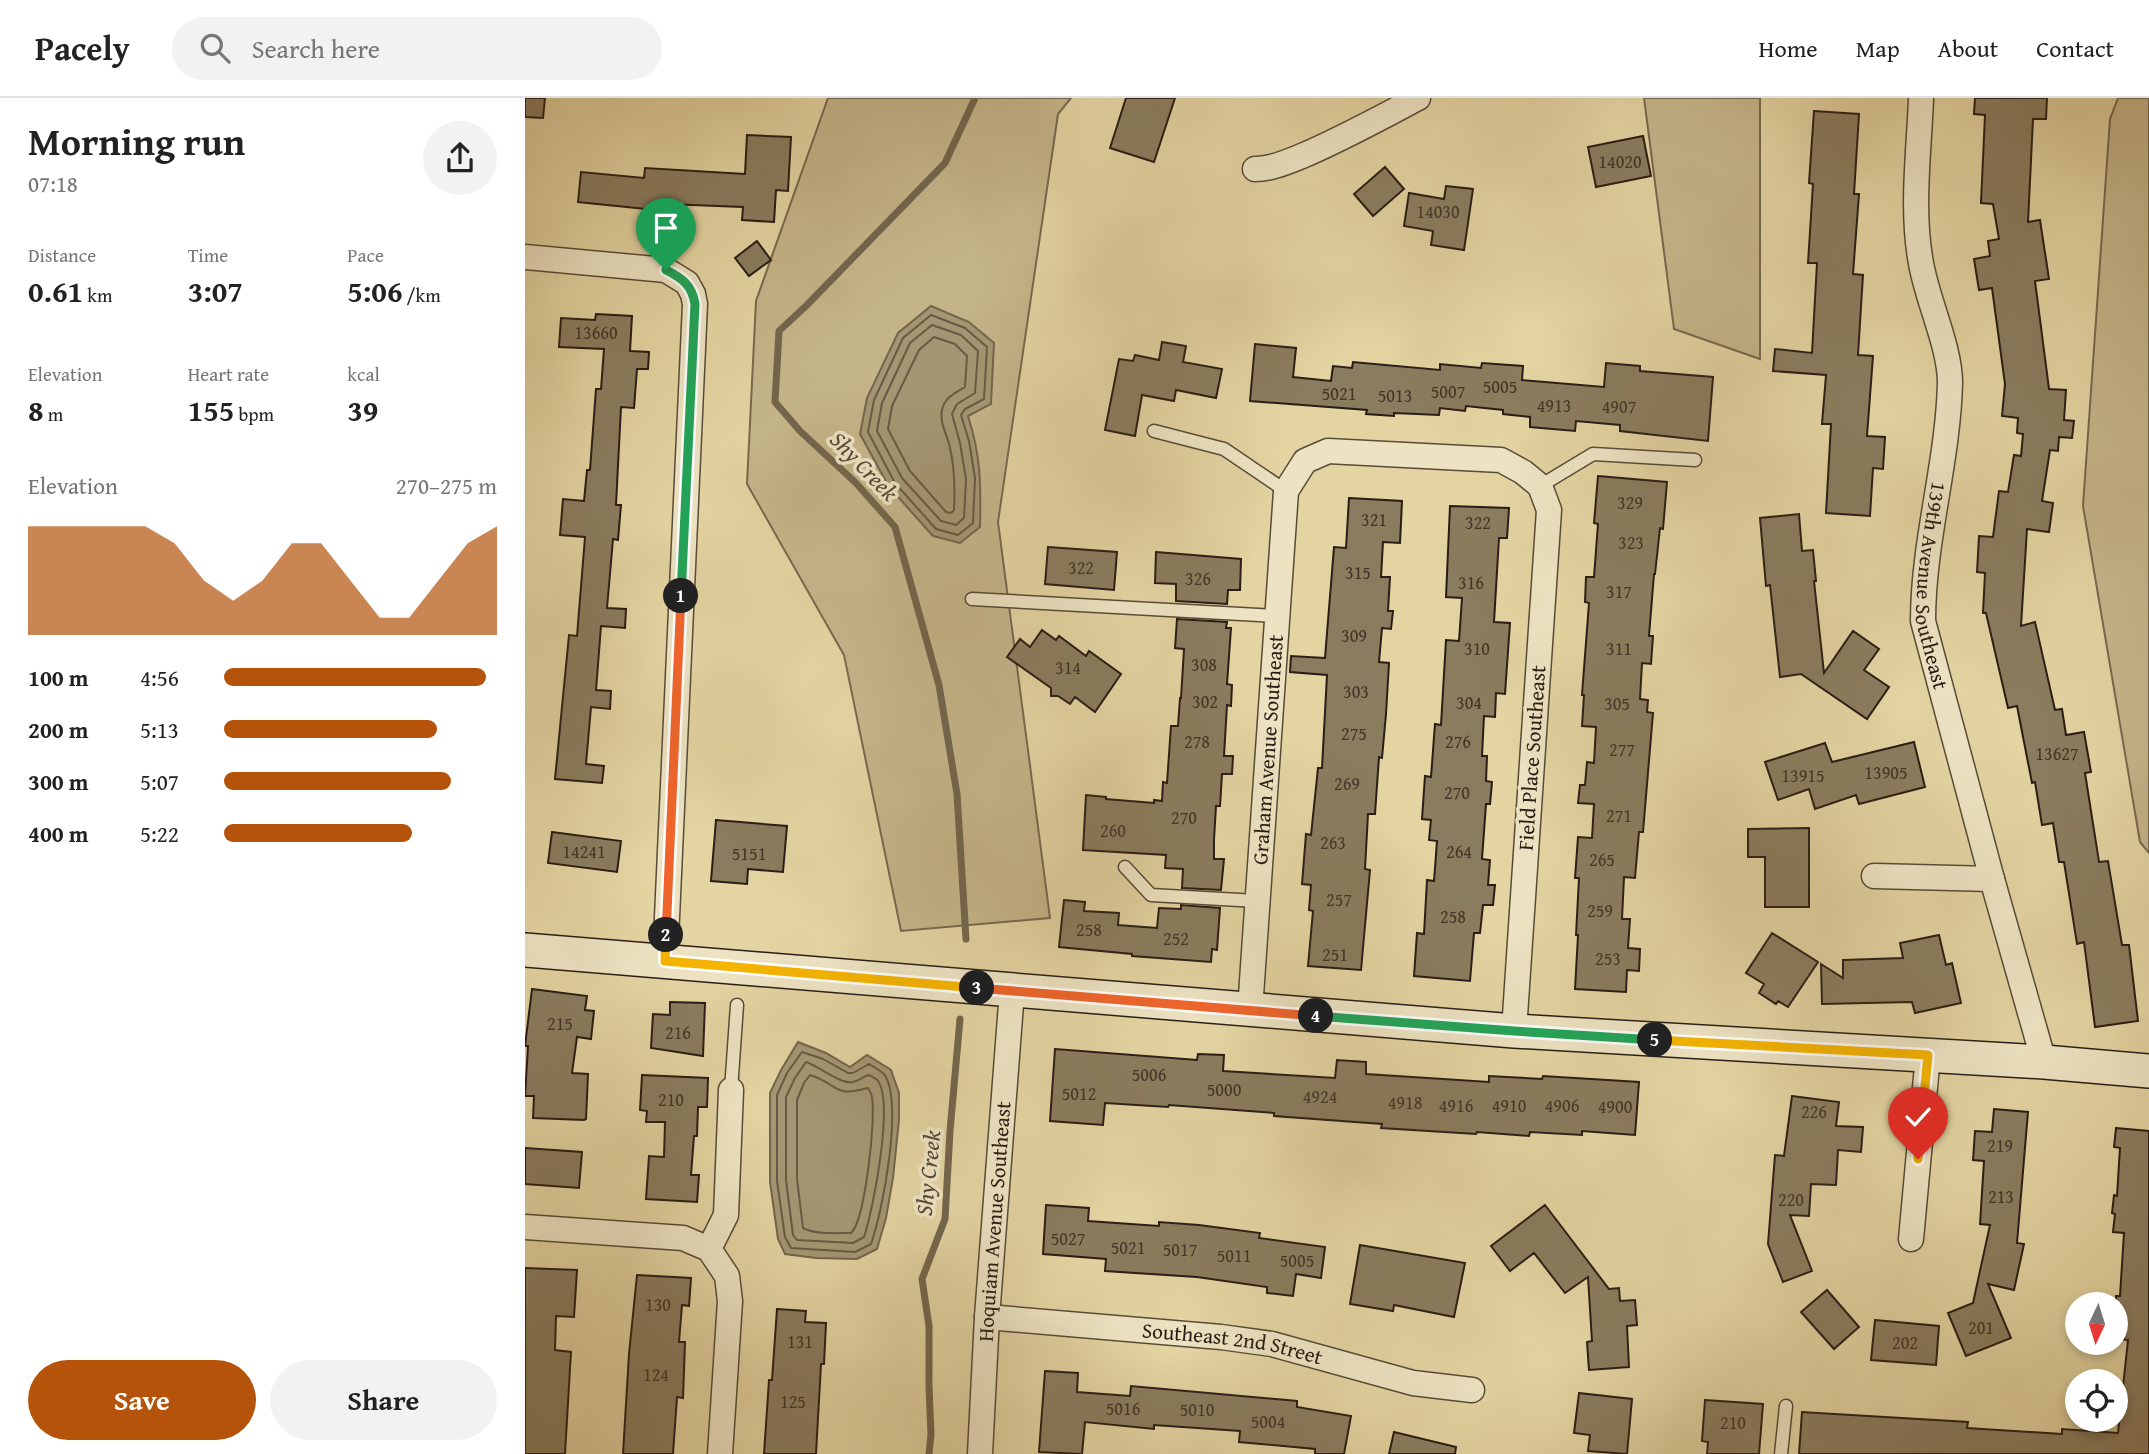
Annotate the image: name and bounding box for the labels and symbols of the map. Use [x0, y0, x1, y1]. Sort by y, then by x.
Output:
house number: 14020 [1598, 148, 1642, 175]
pin [636, 198, 696, 270]
house number: 14030 [1416, 198, 1460, 225]
house number: 13660 [574, 319, 618, 346]
house number: 5005 [1483, 373, 1517, 400]
house number: 5007 [1431, 378, 1465, 405]
house number: 5021 [1322, 380, 1356, 407]
house number: 5013 [1378, 382, 1412, 409]
house number: 4913 [1537, 392, 1571, 419]
house number: 4907 [1602, 393, 1636, 420]
water label: Shy Creek [823, 423, 906, 508]
street label: 139th Avenue Southeast [1908, 479, 1957, 693]
house number: 329 [1617, 489, 1643, 516]
house number: 321 [1361, 506, 1387, 533]
house number: 322 [1465, 509, 1491, 536]
house number: 323 [1618, 529, 1644, 556]
house number: 322 [1068, 554, 1094, 581]
house number: 315 [1345, 559, 1371, 586]
house number: 326 [1185, 565, 1211, 592]
house number: 316 [1458, 569, 1484, 596]
pin: 1 [663, 578, 699, 614]
house number: 317 [1606, 578, 1632, 605]
house number: 309 [1341, 622, 1367, 649]
street label: Graham Avenue Southeast [1244, 633, 1291, 866]
house number: 310 [1464, 635, 1490, 662]
house number: 311 [1606, 635, 1632, 662]
house number: 308 [1191, 651, 1217, 678]
house number: 314 [1055, 654, 1081, 681]
street label: Field Place Southeast [1510, 664, 1553, 852]
house number: 303 [1343, 678, 1369, 705]
house number: 302 [1192, 688, 1218, 715]
house number: 304 [1456, 689, 1482, 716]
house number: 305 [1604, 690, 1630, 717]
house number: 275 [1341, 720, 1367, 747]
house number: 278 [1184, 728, 1210, 755]
house number: 276 [1445, 728, 1471, 755]
house number: 277 [1609, 736, 1635, 763]
house number: 13627 [2035, 740, 2079, 767]
house number: 13905 [1864, 759, 1908, 786]
house number: 13915 [1781, 762, 1825, 789]
house number: 269 [1334, 770, 1360, 797]
house number: 270 [1444, 779, 1470, 806]
house number: 271 [1606, 802, 1632, 829]
house number: 270 [1171, 804, 1197, 831]
house number: 260 [1100, 817, 1126, 844]
house number: 263 [1320, 829, 1346, 856]
house number: 14241 [562, 838, 606, 865]
house number: 264 [1446, 838, 1472, 865]
house number: 5151 [732, 840, 766, 867]
house number: 265 [1589, 846, 1615, 873]
house number: 257 [1326, 886, 1352, 913]
house number: 259 [1587, 897, 1613, 924]
house number: 258 [1440, 903, 1466, 930]
house number: 258 [1076, 916, 1102, 943]
pin: 2 [649, 918, 683, 952]
house number: 252 [1163, 925, 1189, 952]
house number: 251 [1322, 941, 1348, 968]
house number: 253 [1595, 945, 1621, 972]
pin: 3 [959, 970, 995, 1006]
pin: 4 [1299, 998, 1333, 1034]
house number: 215 [547, 1010, 573, 1037]
house number: 216 [665, 1019, 691, 1046]
pin: 5 [1637, 1023, 1673, 1058]
house number: 5006 [1132, 1061, 1166, 1088]
house number: 5000 [1207, 1076, 1242, 1103]
house number: 5012 [1062, 1080, 1096, 1107]
house number: 4924 [1303, 1083, 1337, 1110]
house number: 210 [658, 1086, 684, 1113]
pin [1888, 1087, 1948, 1159]
house number: 4918 [1388, 1089, 1422, 1116]
house number: 4916 [1439, 1092, 1473, 1119]
house number: 4910 [1492, 1092, 1527, 1119]
house number: 4906 [1545, 1092, 1579, 1119]
house number: 4900 [1598, 1093, 1633, 1120]
house number: 226 [1801, 1098, 1827, 1125]
street label: Hoquiam Avenue Southeast [970, 1099, 1019, 1342]
water label: Shy Creek [907, 1128, 948, 1217]
house number: 219 [1987, 1132, 2013, 1159]
house number: 213 [1988, 1183, 2014, 1210]
house number: 220 [1778, 1186, 1804, 1213]
house number: 5027 [1051, 1225, 1085, 1252]
house number: 5021 [1111, 1234, 1145, 1261]
house number: 5017 [1163, 1236, 1197, 1263]
house number: 5011 [1217, 1242, 1251, 1269]
house number: 5005 [1280, 1247, 1314, 1274]
house number: 130 [645, 1291, 671, 1318]
north arrow [2065, 1292, 2128, 1354]
street label: Southeast 2nd Street [1141, 1314, 1327, 1372]
house number: 201 [1968, 1314, 1994, 1341]
house number: 131 [787, 1328, 813, 1355]
house number: 202 [1892, 1329, 1918, 1356]
house number: 124 [643, 1361, 669, 1388]
house number: 125 [780, 1388, 806, 1415]
house number: 5016 [1106, 1395, 1140, 1422]
house number: 5010 [1180, 1396, 1215, 1423]
house number: 5004 [1251, 1408, 1285, 1435]
house number: 210 [1720, 1409, 1746, 1436]

